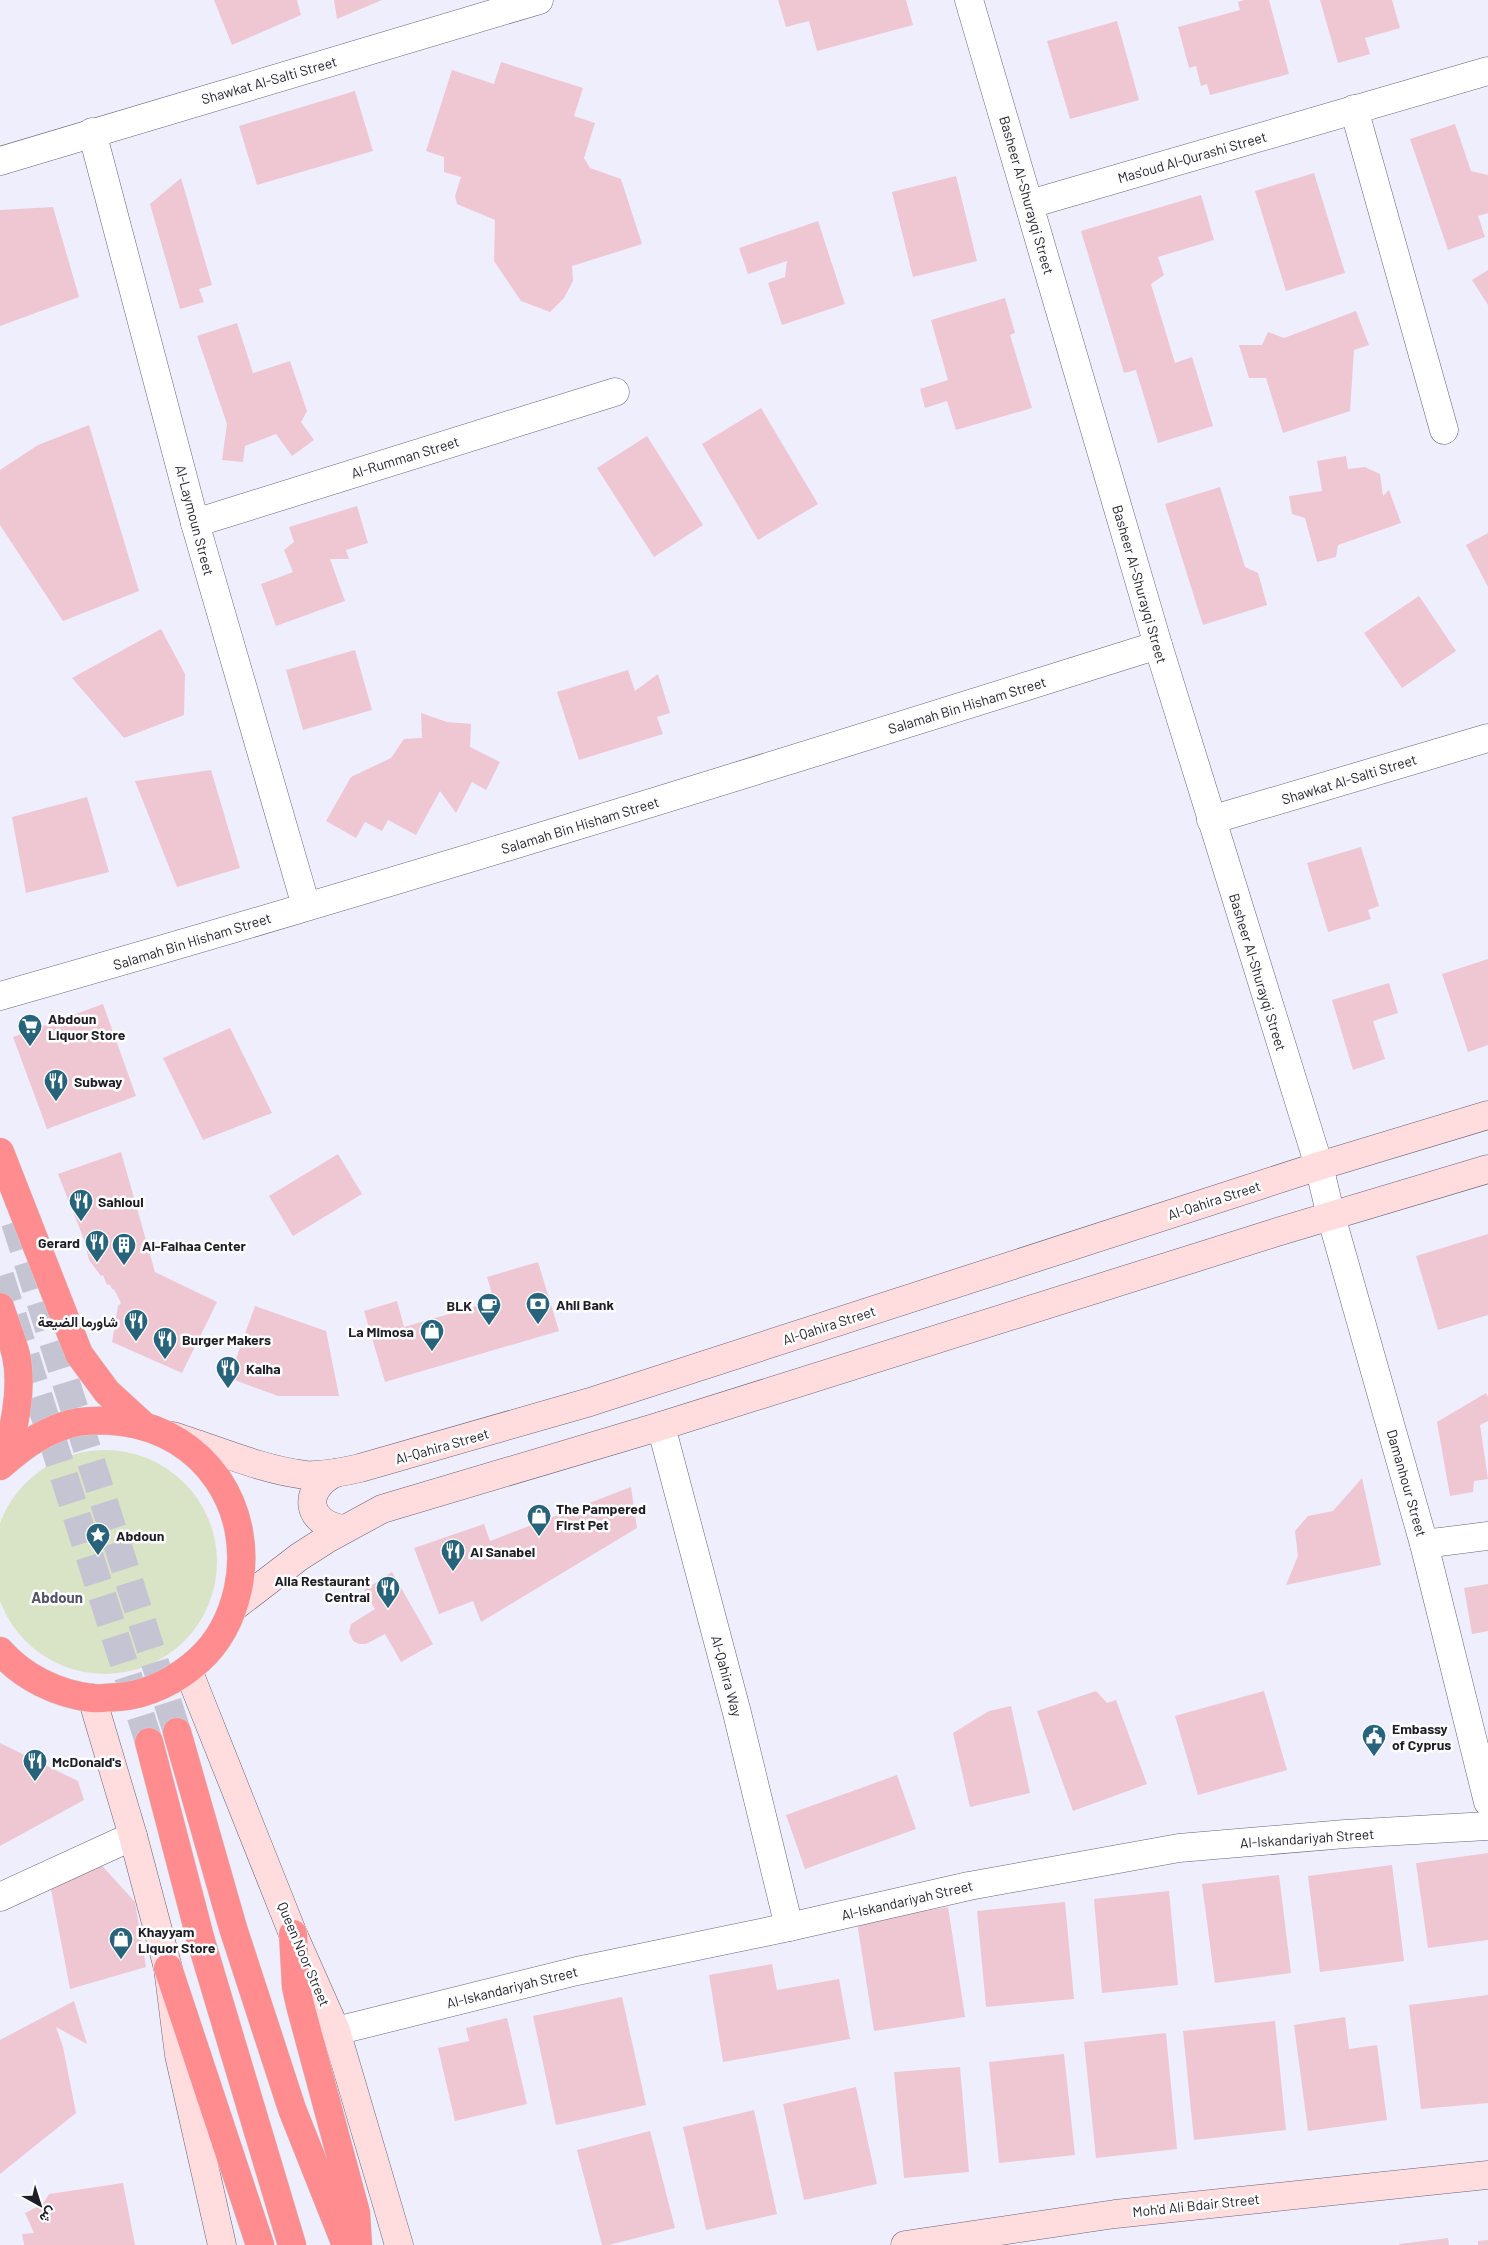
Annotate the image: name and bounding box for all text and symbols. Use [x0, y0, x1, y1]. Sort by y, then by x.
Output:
street label: Shawkat Al-Salti Street [199, 53, 339, 107]
street label: Basheer Al-Shurayqi Street [996, 114, 1058, 276]
street label: Mas'oud Al-Qurashi Street [1116, 128, 1268, 186]
street label: Al-Rumman Street [349, 432, 461, 482]
street label: Al-Laymoun Street [172, 463, 218, 577]
street label: Basheer Al-Shurayqi Street [1109, 503, 1171, 665]
street label: Salamah Bin Hisham Street [886, 673, 1048, 737]
street label: Shawkat Al-Salti Street [1279, 750, 1419, 808]
street label: Salamah Bin Hisham Street [499, 793, 661, 857]
street label: Basheer Al-Shurayqi Street [1226, 891, 1290, 1053]
street label: Salamah Bin Hisham Street [111, 909, 273, 973]
place label: Abdoun Liquor Store [48, 1010, 126, 1043]
supermarket icon: Abdoun Liquor Store [17, 1013, 43, 1047]
restaurant icon: Subway [43, 1068, 69, 1102]
place label: Subway [74, 1073, 122, 1090]
street label: Al-Qahira Street [1165, 1177, 1263, 1223]
restaurant icon: Sahloul [68, 1188, 94, 1222]
place label: Sahloul [98, 1193, 144, 1210]
restaurant icon: Gerard [84, 1229, 110, 1263]
building icon: Al-Faihaa Center [111, 1232, 137, 1266]
place label: Gerard [38, 1234, 80, 1251]
place label: Al-Faihaa Center [142, 1237, 247, 1254]
bank icon: Ahli Bank [525, 1291, 551, 1325]
cafe icon: BLK [476, 1292, 502, 1326]
place label: Ahli Bank [556, 1296, 615, 1313]
place label: BLK [447, 1297, 472, 1314]
street label: Al-Qahira Street [780, 1302, 878, 1348]
restaurant icon: شاورما الضيعة [123, 1308, 149, 1342]
place label: شاورما الضيعة [38, 1313, 118, 1331]
shop icon: La Mimosa [419, 1318, 445, 1352]
place label: La Mimosa [348, 1323, 414, 1340]
restaurant icon: Burger Makers [152, 1326, 178, 1360]
place label: Burger Makers [182, 1331, 271, 1348]
restaurant icon: Kalha [215, 1355, 241, 1389]
place label: Kalha [246, 1360, 281, 1377]
street label: Al-Qahira Street [393, 1424, 491, 1468]
street label: Damanhour Street [1384, 1427, 1430, 1539]
place label: The Pampered First Pet [556, 1500, 646, 1533]
shop icon: The Pampered First Pet [526, 1503, 552, 1537]
place icon: Abdoun [85, 1522, 111, 1556]
place label: Abdoun [116, 1527, 164, 1544]
restaurant icon: Al Sanabel [440, 1538, 466, 1572]
place label: Al Sanabel [470, 1543, 535, 1560]
place label: Alia Restaurant Central [274, 1572, 370, 1605]
restaurant icon: Alia Restaurant Central [375, 1575, 401, 1609]
district label: Abdoun [31, 1588, 83, 1606]
street label: Al-Qahira Way [708, 1633, 746, 1719]
place label: Embassy of Cyprus [1392, 1720, 1451, 1753]
public building icon: Embassy of Cyprus [1361, 1723, 1387, 1757]
restaurant icon: McDonald's [22, 1748, 48, 1782]
place label: McDonald's [52, 1753, 121, 1770]
street label: Al-Iskandariyah Street [1239, 1825, 1375, 1851]
street label: Al-Iskandariyah Street [840, 1877, 974, 1923]
street label: Queen Noor Street [274, 1899, 334, 2009]
place label: Khayyam Liquor Store [138, 1923, 216, 1956]
shop icon: Khayyam Liquor Store [108, 1926, 134, 1960]
street label: Al-Iskandariyah Street [445, 1962, 579, 2012]
north arrow [15, 2180, 65, 2230]
street label: Moh'd Ali Bdair Street [1132, 2190, 1260, 2220]
text: ش [36, 2203, 60, 2228]

